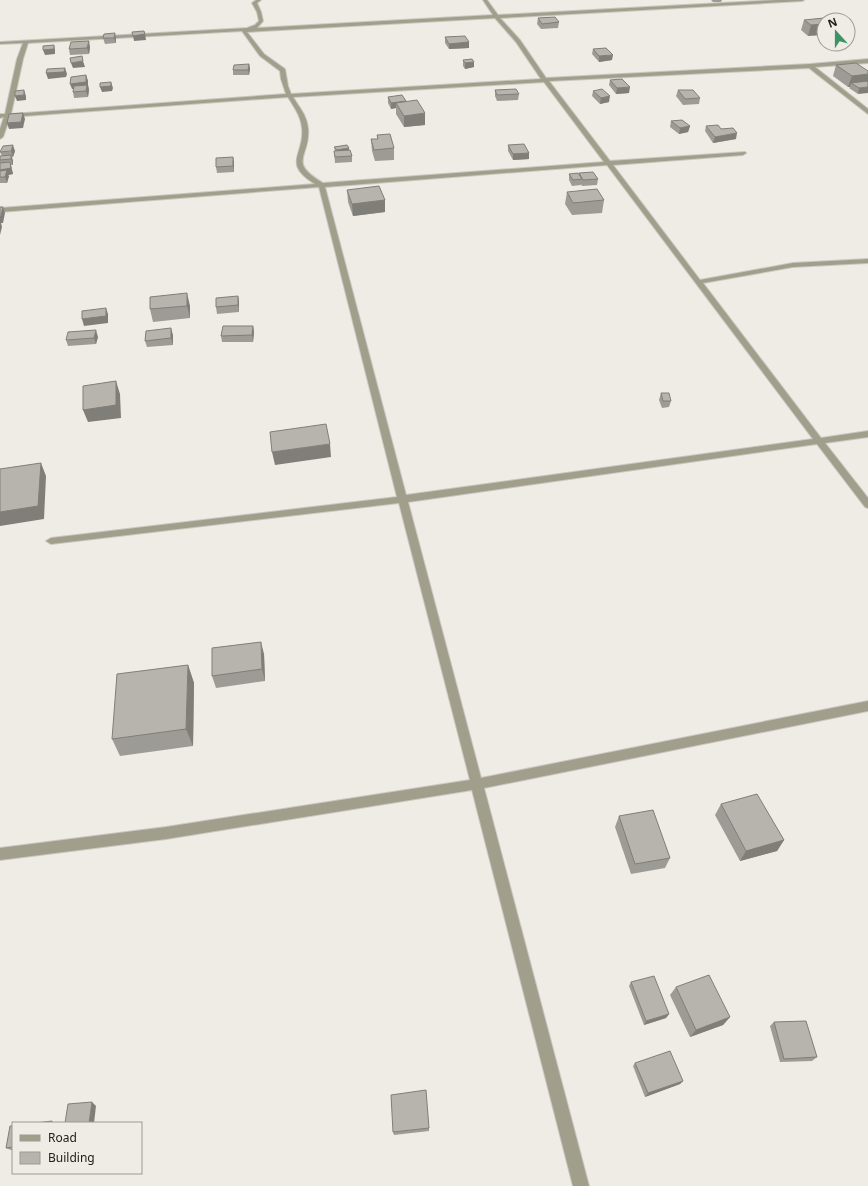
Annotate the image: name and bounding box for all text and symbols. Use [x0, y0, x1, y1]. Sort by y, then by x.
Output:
north arrow [816, 12, 856, 52]
text: N [825, 14, 839, 31]
legend [12, 1122, 142, 1174]
text: Road [48, 1129, 77, 1146]
text: Building [48, 1149, 95, 1166]

